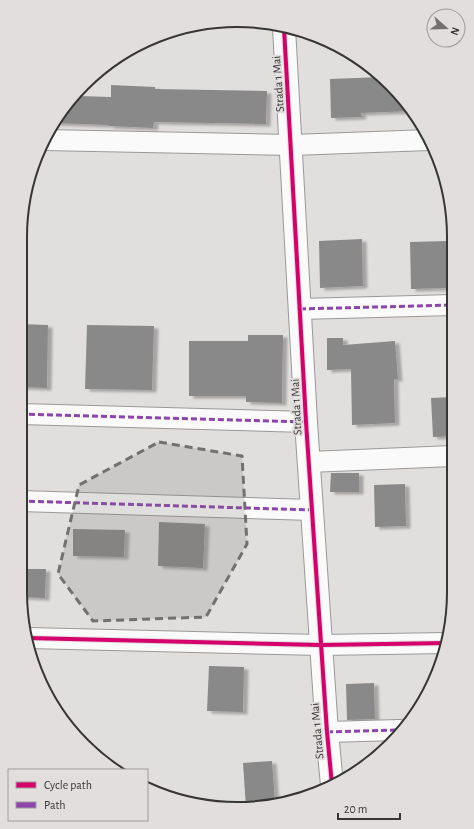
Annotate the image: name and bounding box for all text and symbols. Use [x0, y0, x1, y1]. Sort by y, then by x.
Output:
north arrow [426, 8, 466, 48]
text: N [448, 26, 461, 37]
street label: Strada 1 Mai [270, 55, 286, 113]
street label: Strada 1 Mai [289, 379, 303, 435]
street label: Strada 1 Mai [309, 702, 325, 760]
legend [8, 769, 148, 821]
text: Cycle path [44, 779, 92, 792]
scale bar [338, 795, 400, 821]
text: Path [44, 799, 66, 811]
text: 20 m [344, 803, 367, 815]

